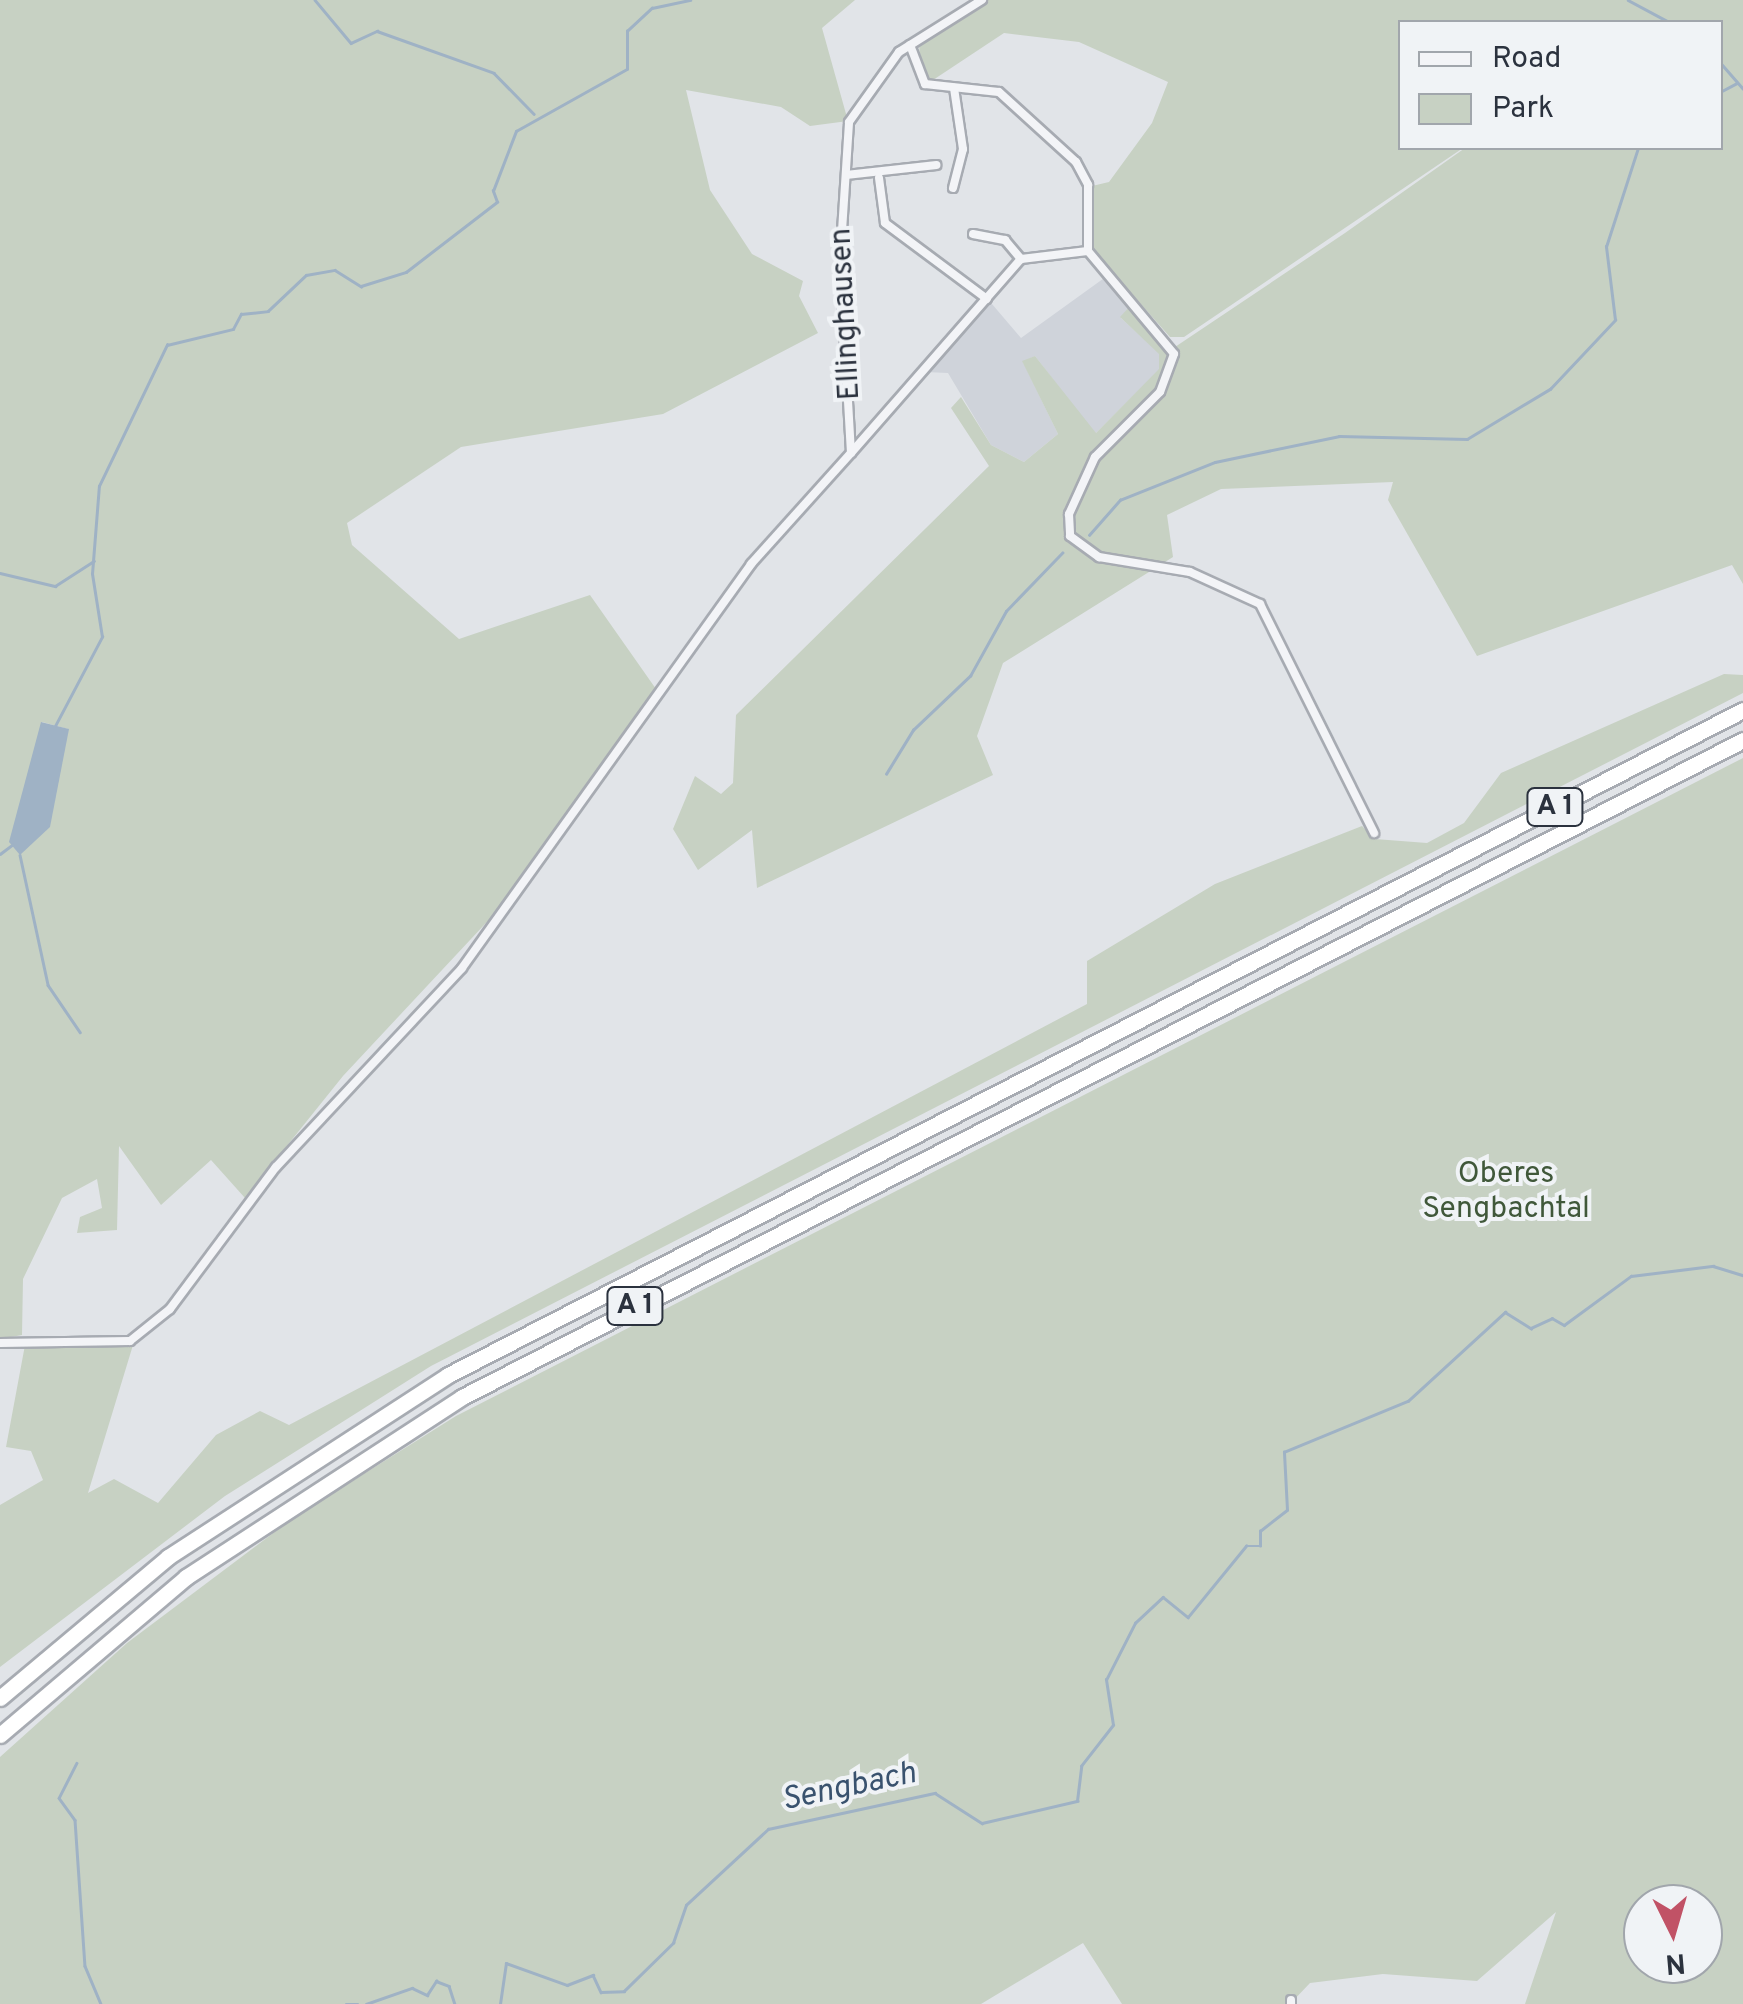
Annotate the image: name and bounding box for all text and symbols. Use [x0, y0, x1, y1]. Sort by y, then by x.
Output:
legend [1398, 20, 1723, 150]
text: Road [1492, 41, 1561, 78]
text: Park [1492, 91, 1554, 128]
street label: Ellinghausen [825, 227, 869, 401]
road number: A 1 [1525, 784, 1585, 830]
park label: Oberes Sengbachtal [1422, 1157, 1590, 1228]
road number: A 1 [605, 1283, 665, 1329]
water label: Sengbach [778, 1755, 920, 1821]
north arrow [1623, 1884, 1723, 1984]
text: N [1664, 1943, 1687, 1981]

